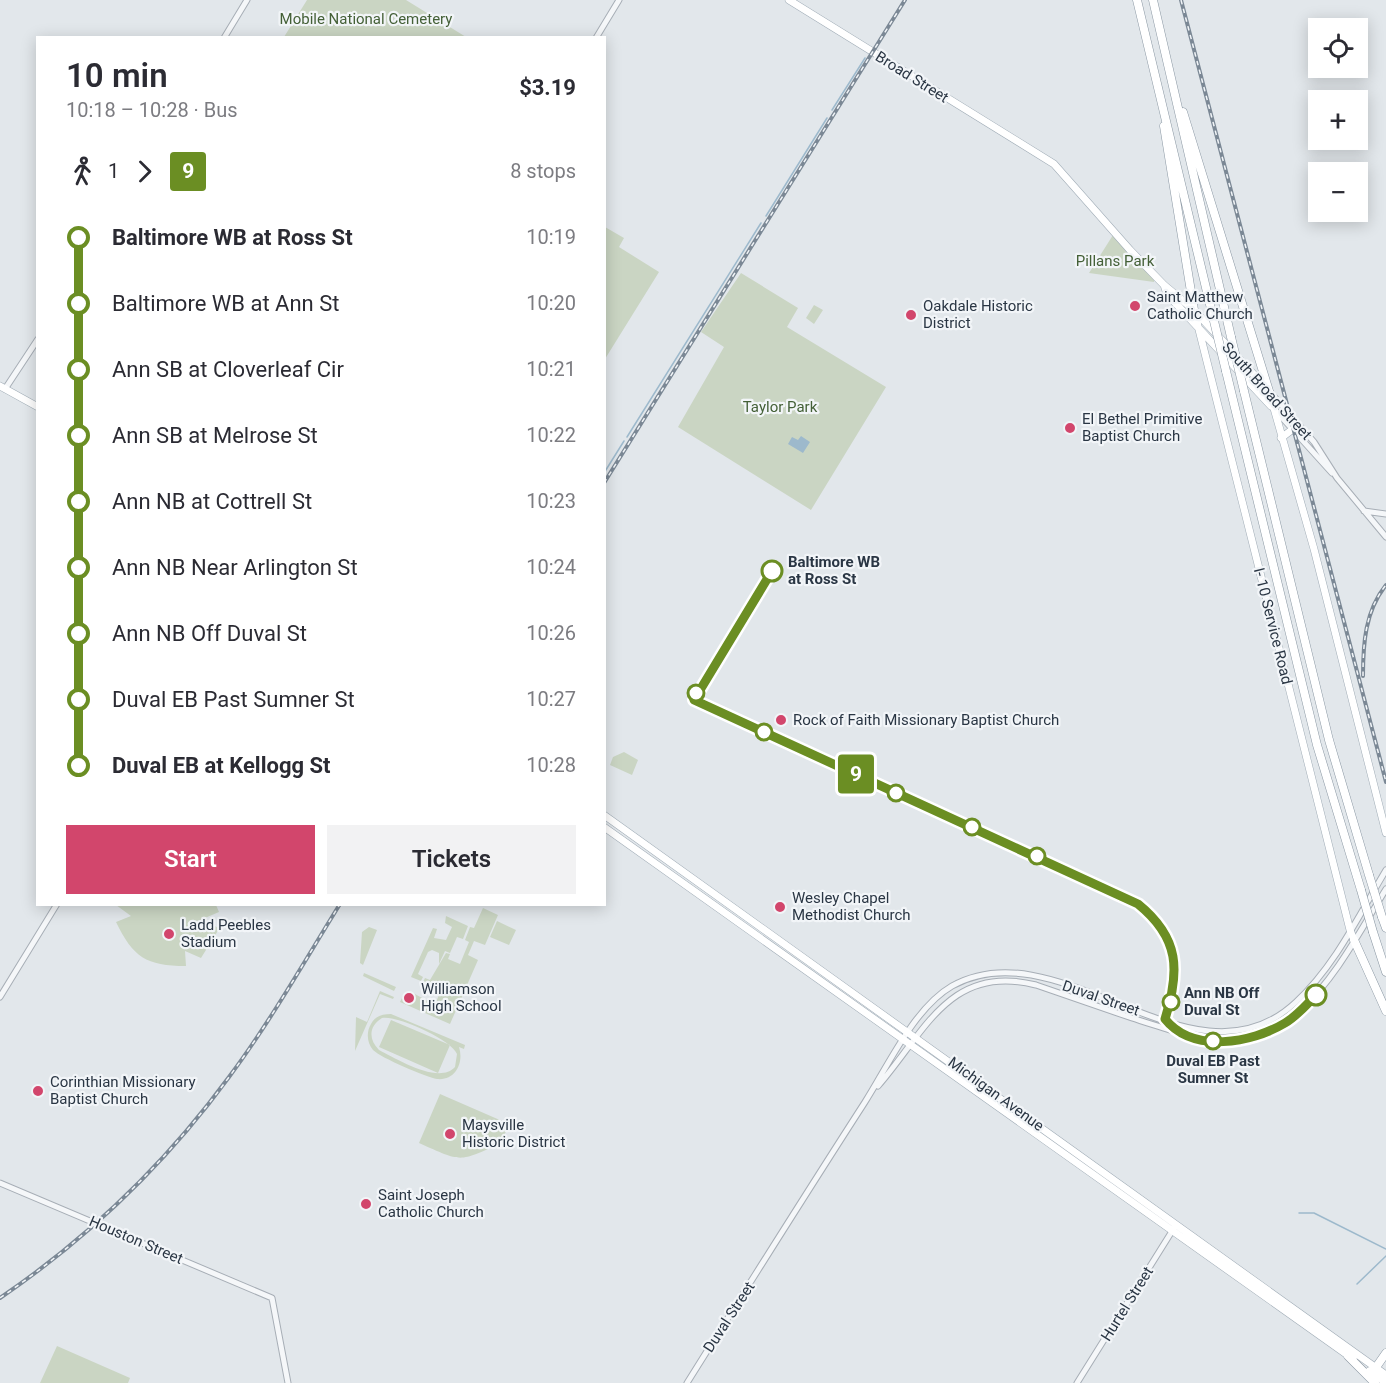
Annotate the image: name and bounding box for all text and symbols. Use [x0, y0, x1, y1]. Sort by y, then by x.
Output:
park label: Mobile National Cemetery [280, 10, 452, 28]
map controls [1308, 18, 1368, 222]
button: locate [1308, 18, 1368, 78]
street label: Broad Street [872, 47, 952, 107]
text: 10 min [66, 56, 168, 95]
text: $3.19 [519, 75, 576, 100]
button: + [1308, 90, 1368, 150]
text: 10:18 – 10:28 · Bus [66, 98, 238, 122]
icon: walk [66, 155, 99, 188]
icon: forward [128, 155, 161, 188]
text: 1 [108, 159, 119, 183]
text: 9 [182, 159, 194, 183]
text: 8 stops [510, 159, 576, 183]
button: − [1308, 162, 1368, 222]
text: Baltimore WB at Ross St [112, 225, 353, 250]
text: 10:19 [526, 225, 576, 249]
park label: Pillans Park [1076, 252, 1155, 270]
place label: Saint Matthew Catholic Church [1147, 288, 1253, 323]
text: Baltimore WB at Ann St [112, 291, 339, 316]
text: 10:20 [526, 291, 576, 315]
place label: Oakdale Historic District [923, 297, 1033, 332]
marker: Saint Matthew Catholic Church [1128, 299, 1142, 313]
marker: Oakdale Historic District [904, 308, 918, 322]
street label: South Broad Street [1218, 338, 1316, 444]
text: Ann SB at Cloverleaf Cir [112, 357, 344, 382]
text: 10:21 [526, 357, 576, 381]
park label: Taylor Park [743, 398, 818, 416]
place label: El Bethel Primitive Baptist Church [1082, 410, 1202, 445]
marker: El Bethel Primitive Baptist Church [1063, 421, 1077, 435]
text: Ann SB at Melrose St [112, 423, 318, 448]
text: 10:22 [526, 423, 576, 447]
text: Ann NB at Cottrell St [112, 489, 312, 514]
text: 10:23 [526, 489, 576, 513]
place label: Baltimore WB at Ross St [788, 553, 880, 588]
text: Ann NB Near Arlington St [112, 555, 358, 580]
text: 10:24 [526, 555, 576, 579]
marker: Baltimore WB at Ross St [761, 560, 783, 582]
street label: I- 10 Service Road [1250, 566, 1296, 686]
text: Ann NB Off Duval St [112, 621, 307, 646]
text: 10:26 [526, 621, 576, 645]
unlabelled marker [687, 684, 705, 702]
text: Duval EB Past Sumner St [112, 687, 355, 712]
text: 10:27 [526, 687, 576, 711]
place label: Rock of Faith Missionary Baptist Church [793, 711, 1059, 729]
marker: Rock of Faith Missionary Baptist Church [774, 713, 788, 727]
unlabelled marker [755, 723, 773, 741]
text: Duval EB at Kellogg St [112, 753, 330, 778]
text: 10:28 [526, 753, 576, 777]
line badge: 9 [836, 754, 876, 794]
text: 9 [850, 762, 862, 786]
unlabelled marker [887, 784, 905, 802]
unlabelled marker [963, 818, 981, 836]
button: Start [66, 825, 315, 894]
button: Tickets [327, 825, 576, 894]
unlabelled marker [1028, 847, 1046, 865]
place label: Wesley Chapel Methodist Church [792, 889, 911, 924]
marker: Wesley Chapel Methodist Church [773, 900, 787, 914]
place label: Ladd Peebles Stadium [181, 916, 271, 951]
marker: Ladd Peebles Stadium [162, 927, 176, 941]
street label: Duval Street [1060, 976, 1142, 1020]
place label: Williamson High School [421, 980, 502, 1015]
place label: Ann NB Off Duval St [1184, 984, 1260, 1019]
unlabelled marker [1305, 984, 1327, 1006]
marker: Williamson High School [402, 991, 416, 1005]
marker: Ann NB Off Duval St [1162, 993, 1180, 1011]
marker: Duval EB Past Sumner St [1204, 1032, 1222, 1050]
place label: Duval EB Past Sumner St [1166, 1052, 1260, 1087]
street label: Michigan Avenue [945, 1053, 1047, 1135]
place label: Corinthian Missionary Baptist Church [50, 1073, 196, 1108]
marker: Corinthian Missionary Baptist Church [31, 1084, 45, 1098]
place label: Maysville Historic District [462, 1116, 565, 1151]
marker: Maysville Historic District [443, 1127, 457, 1141]
place label: Saint Joseph Catholic Church [378, 1186, 484, 1221]
marker: Saint Joseph Catholic Church [359, 1197, 373, 1211]
street label: Houston Street [86, 1212, 186, 1268]
street label: Hurtel Street [1097, 1263, 1157, 1344]
street label: Duval Street [700, 1278, 758, 1356]

